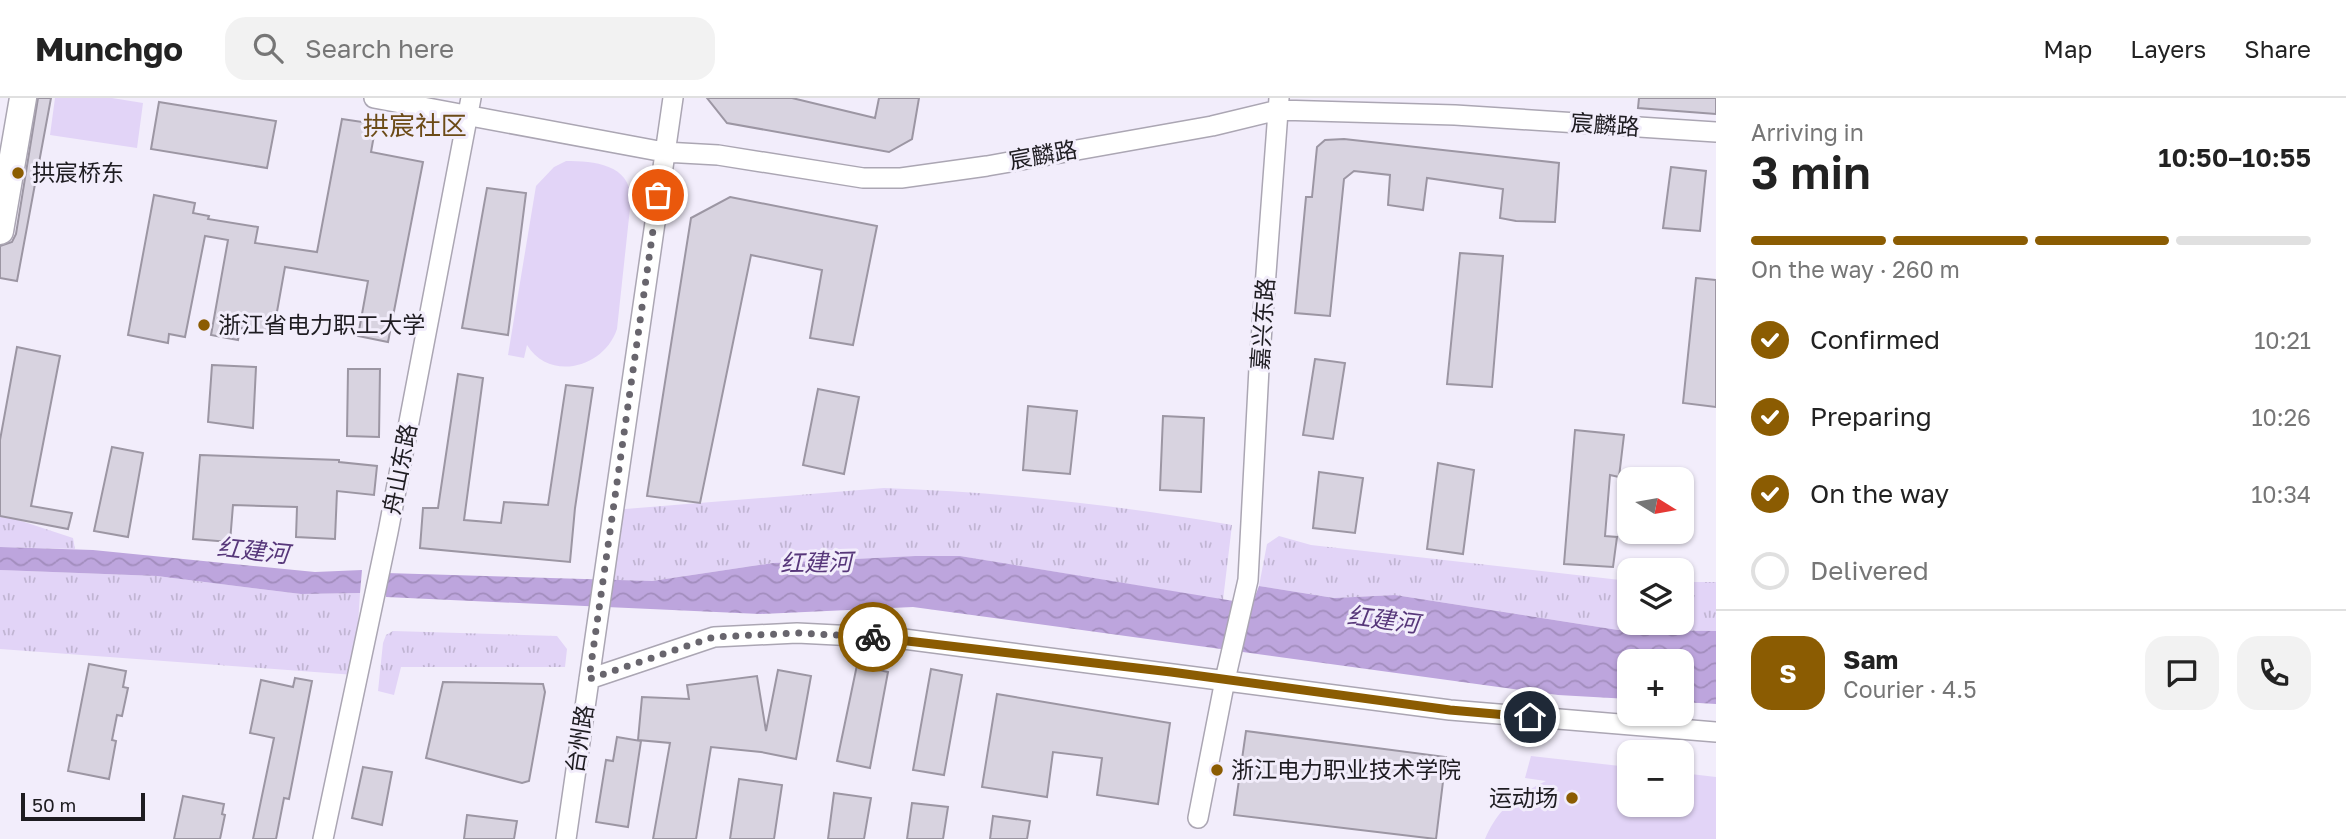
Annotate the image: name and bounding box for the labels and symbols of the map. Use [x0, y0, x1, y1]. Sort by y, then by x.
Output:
street label: 宸麟路 [1570, 108, 1640, 140]
district label: 拱宸社区 [363, 110, 467, 141]
street label: 宸麟路 [1006, 134, 1079, 174]
place label: 拱宸桥东 [32, 158, 124, 186]
marker: 拱宸桥东 [10, 165, 26, 181]
pin [628, 165, 688, 225]
street label: 嘉兴东路 [1245, 277, 1279, 371]
place label: 浙江省电力职工大学 [218, 310, 425, 338]
marker: 浙江省电力职工大学 [196, 317, 212, 333]
street label: 舟山东路 [376, 421, 422, 517]
north arrow [1617, 467, 1694, 544]
water label: 红建河 [216, 531, 294, 568]
water label: 红建河 [780, 546, 856, 577]
water label: 红建河 [1346, 600, 1425, 638]
courier [838, 602, 908, 672]
pin [1500, 687, 1560, 747]
street label: 台州路 [560, 703, 598, 775]
place label: 浙江电力职业技术学院 [1231, 755, 1461, 783]
marker: 浙江电力职业技术学院 [1209, 762, 1225, 778]
place label: 运动场 [1489, 783, 1558, 811]
scale bar [21, 790, 145, 822]
marker: 运动场 [1564, 790, 1580, 806]

